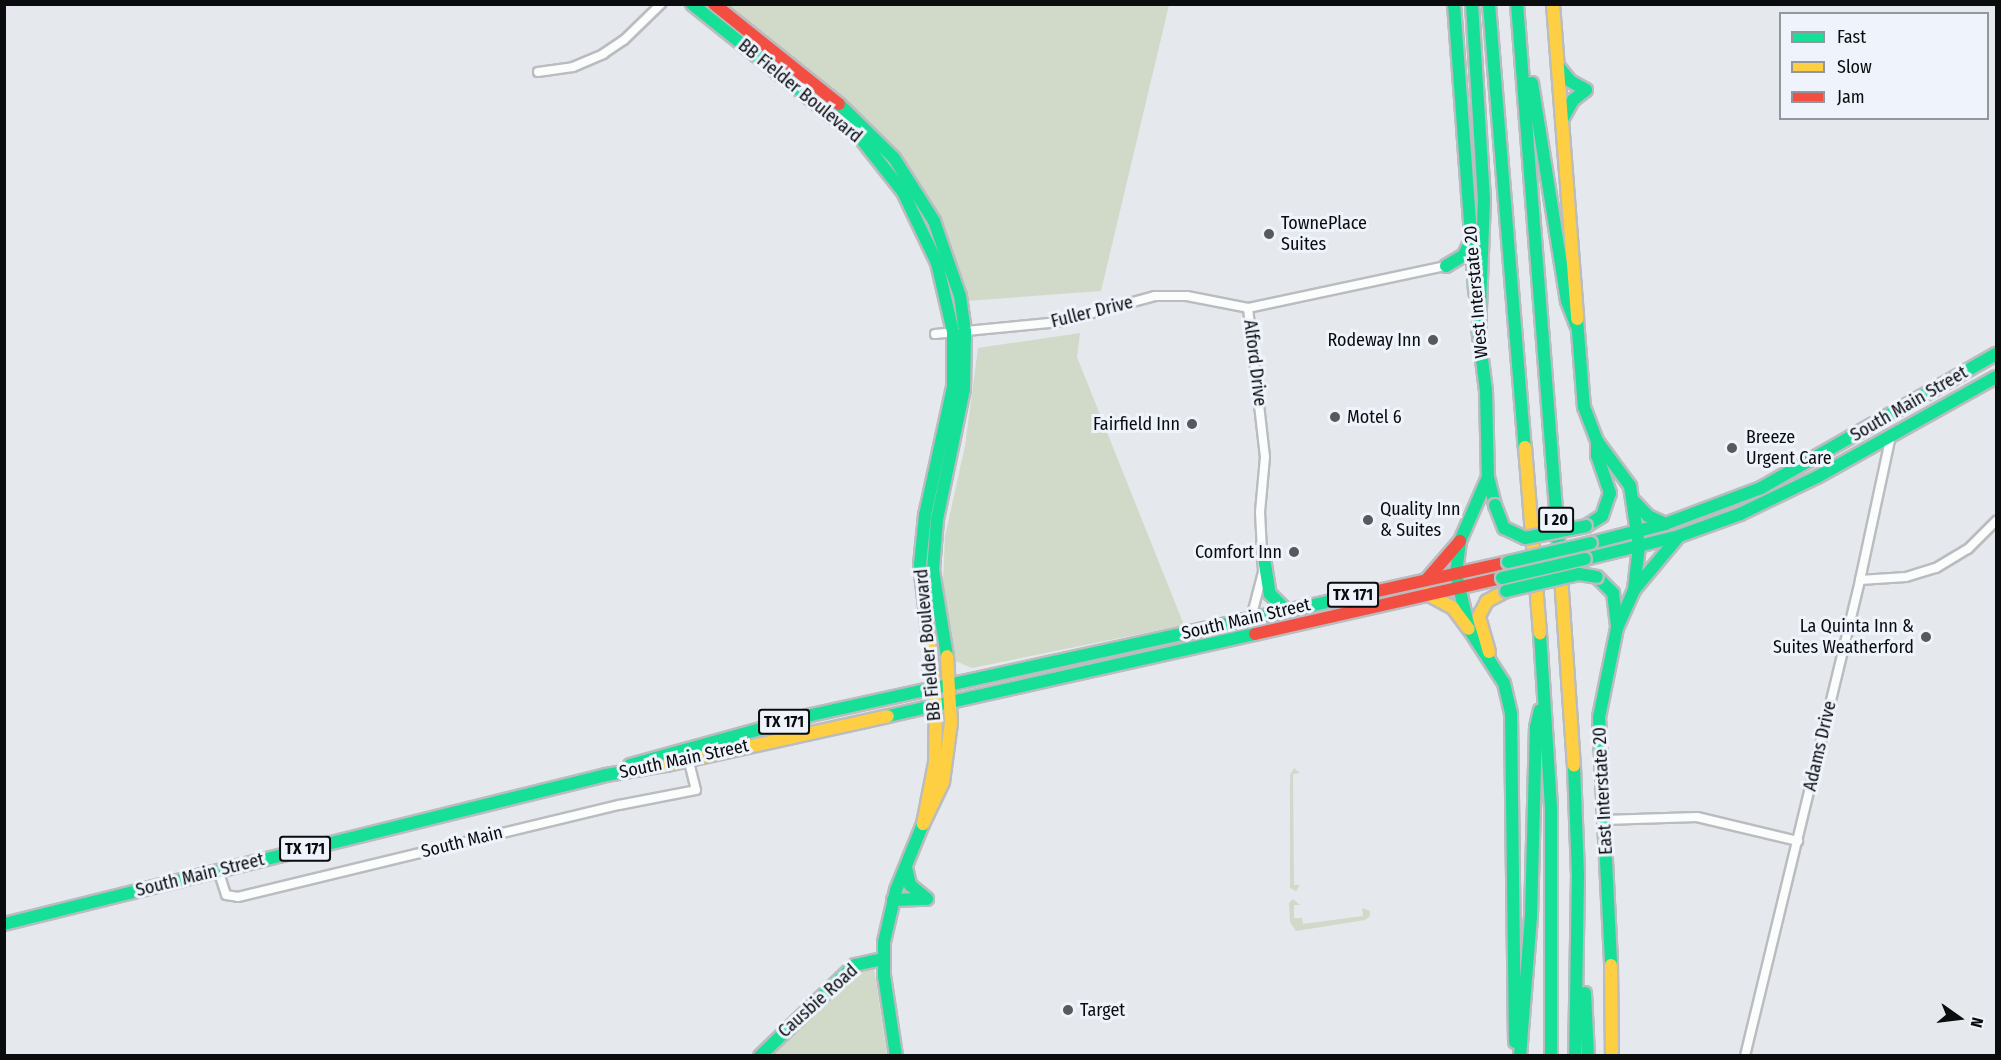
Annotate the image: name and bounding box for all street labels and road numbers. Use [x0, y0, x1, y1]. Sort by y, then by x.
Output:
street label: BB Fielder Boulevard [734, 35, 866, 147]
street label: West Interstate 20 [1459, 225, 1493, 359]
street label: Fuller Drive [1049, 291, 1135, 333]
street label: Alford Drive [1239, 319, 1271, 407]
street label: South Main Street [1847, 362, 1971, 446]
road number: I 20 [1538, 507, 1574, 533]
street label: BB Fielder Boulevard [911, 568, 945, 722]
road number: TX 171 [1326, 582, 1380, 608]
street label: South Main Street [1179, 594, 1313, 644]
street label: Adams Drive [1799, 699, 1841, 793]
road number: TX 171 [757, 709, 811, 735]
street label: East Interstate 20 [1589, 727, 1617, 855]
street label: South Main Street [617, 735, 751, 783]
street label: South Main [419, 821, 505, 863]
road number: TX 171 [278, 836, 332, 862]
street label: South Main Street [134, 849, 266, 901]
street label: Causbie Road [774, 960, 862, 1042]

